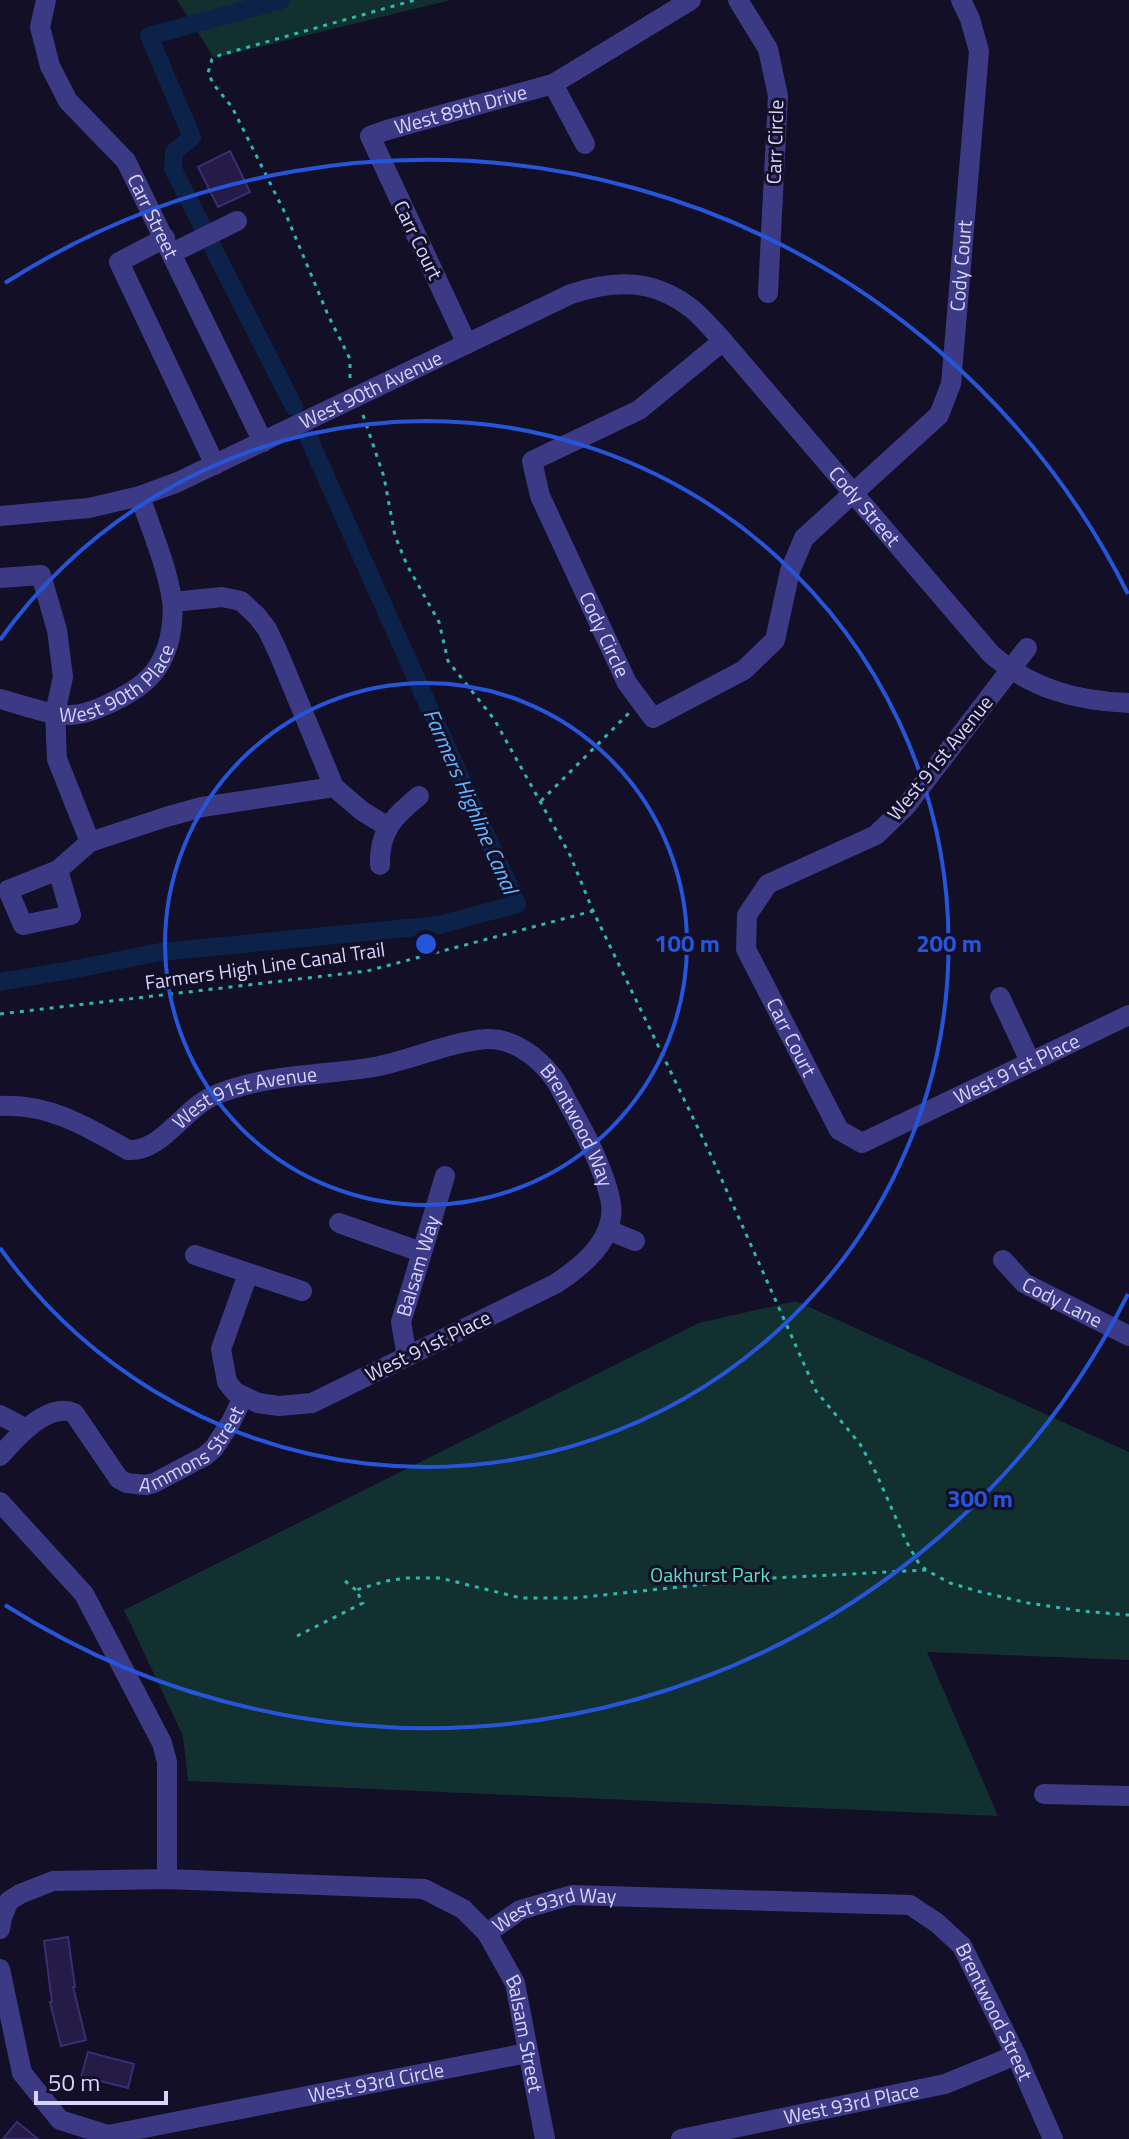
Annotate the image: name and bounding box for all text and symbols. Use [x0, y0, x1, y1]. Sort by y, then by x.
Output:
street label: West 89th Drive [391, 76, 530, 142]
street label: Carr Circle [758, 99, 791, 185]
street label: Carr Street [119, 168, 187, 263]
street label: Carr Court [386, 195, 451, 285]
street label: Cody Court [941, 219, 980, 313]
street label: West 90th Avenue [294, 342, 447, 437]
street label: Cody Street [821, 459, 908, 553]
street label: Cody Circle [572, 586, 638, 682]
street label: West 90th Place [58, 640, 182, 730]
street label: West 91st Avenue [879, 688, 1000, 827]
water label: Farmers Highline Canal [415, 703, 528, 901]
text: 100 m [654, 925, 720, 961]
text: 200 m [916, 925, 982, 961]
centre of rings [412, 930, 440, 958]
street label: Farmers High Line Canal Trail [143, 933, 387, 998]
street label: Carr Court [759, 992, 825, 1082]
street label: West 91st Place [948, 1025, 1085, 1112]
street label: Brentwood Way [533, 1056, 622, 1191]
street label: West 91st Avenue [165, 1058, 318, 1136]
street label: Balsam Way [387, 1211, 447, 1320]
street label: Cody Lane [1017, 1269, 1108, 1335]
street label: West 91st Place [360, 1302, 496, 1389]
street label: Ammons Street [138, 1400, 252, 1500]
text: 300 m [947, 1480, 1013, 1516]
park label: Oakhurst Park [650, 1559, 770, 1590]
street label: West 93rd Way [486, 1879, 617, 1940]
street label: Brentwood Street [948, 1937, 1041, 2085]
street label: Balsam Street [498, 1968, 552, 2095]
street label: West 93rd Circle [305, 2054, 446, 2111]
scale bar [36, 2055, 166, 2105]
text: 50 m [48, 2064, 100, 2100]
street label: West 93rd Place [781, 2074, 922, 2132]

